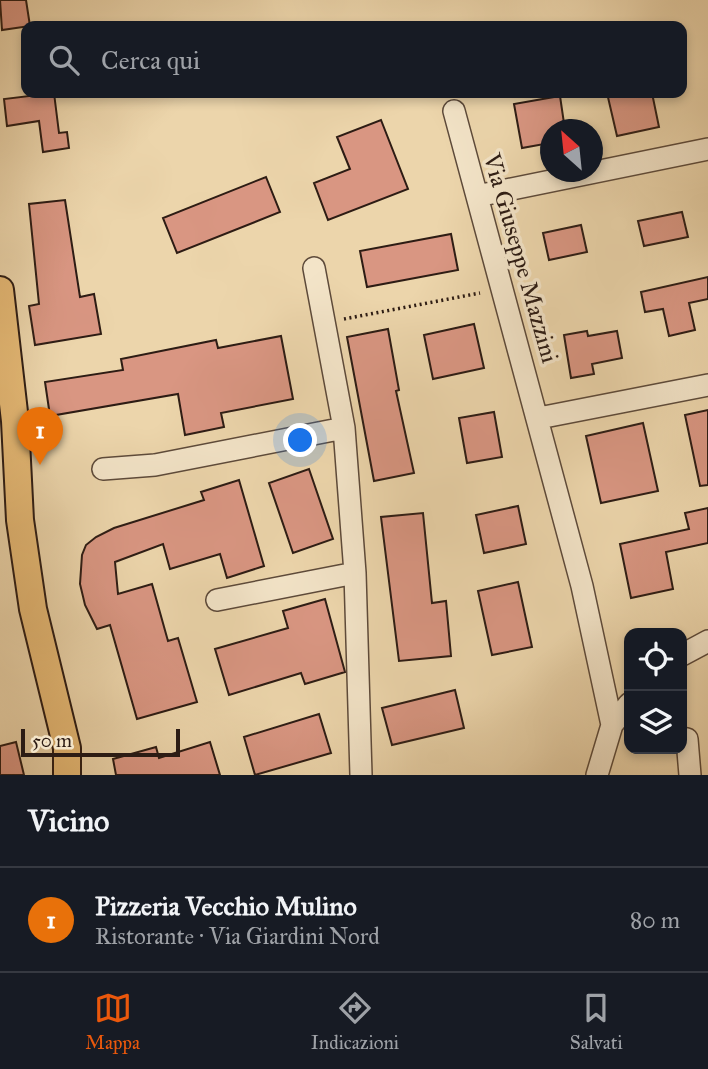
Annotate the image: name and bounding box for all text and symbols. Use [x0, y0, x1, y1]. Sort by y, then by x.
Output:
search box [21, 21, 687, 98]
icon: search [45, 41, 83, 79]
text: Cerca qui [101, 44, 200, 76]
north arrow [540, 119, 603, 182]
street label: Via Giuseppe Mazzini [476, 149, 565, 367]
pin: 1 [17, 407, 63, 465]
your location [283, 423, 317, 457]
map controls [624, 628, 687, 754]
button: locate [624, 628, 687, 691]
button: layers [624, 691, 687, 754]
scale bar [21, 726, 180, 758]
text: 50 m [32, 729, 72, 752]
text: Vicino [28, 803, 109, 839]
text: Pizzeria Vecchio Mulino [95, 890, 357, 922]
text: 1 [46, 906, 56, 934]
text: 80 m [630, 906, 680, 934]
text: Ristorante · Via Giardini Nord [95, 922, 380, 950]
tab: Mappa [85, 989, 140, 1054]
tab: Indicazioni [311, 989, 399, 1054]
tab: Salvati [570, 989, 623, 1054]

